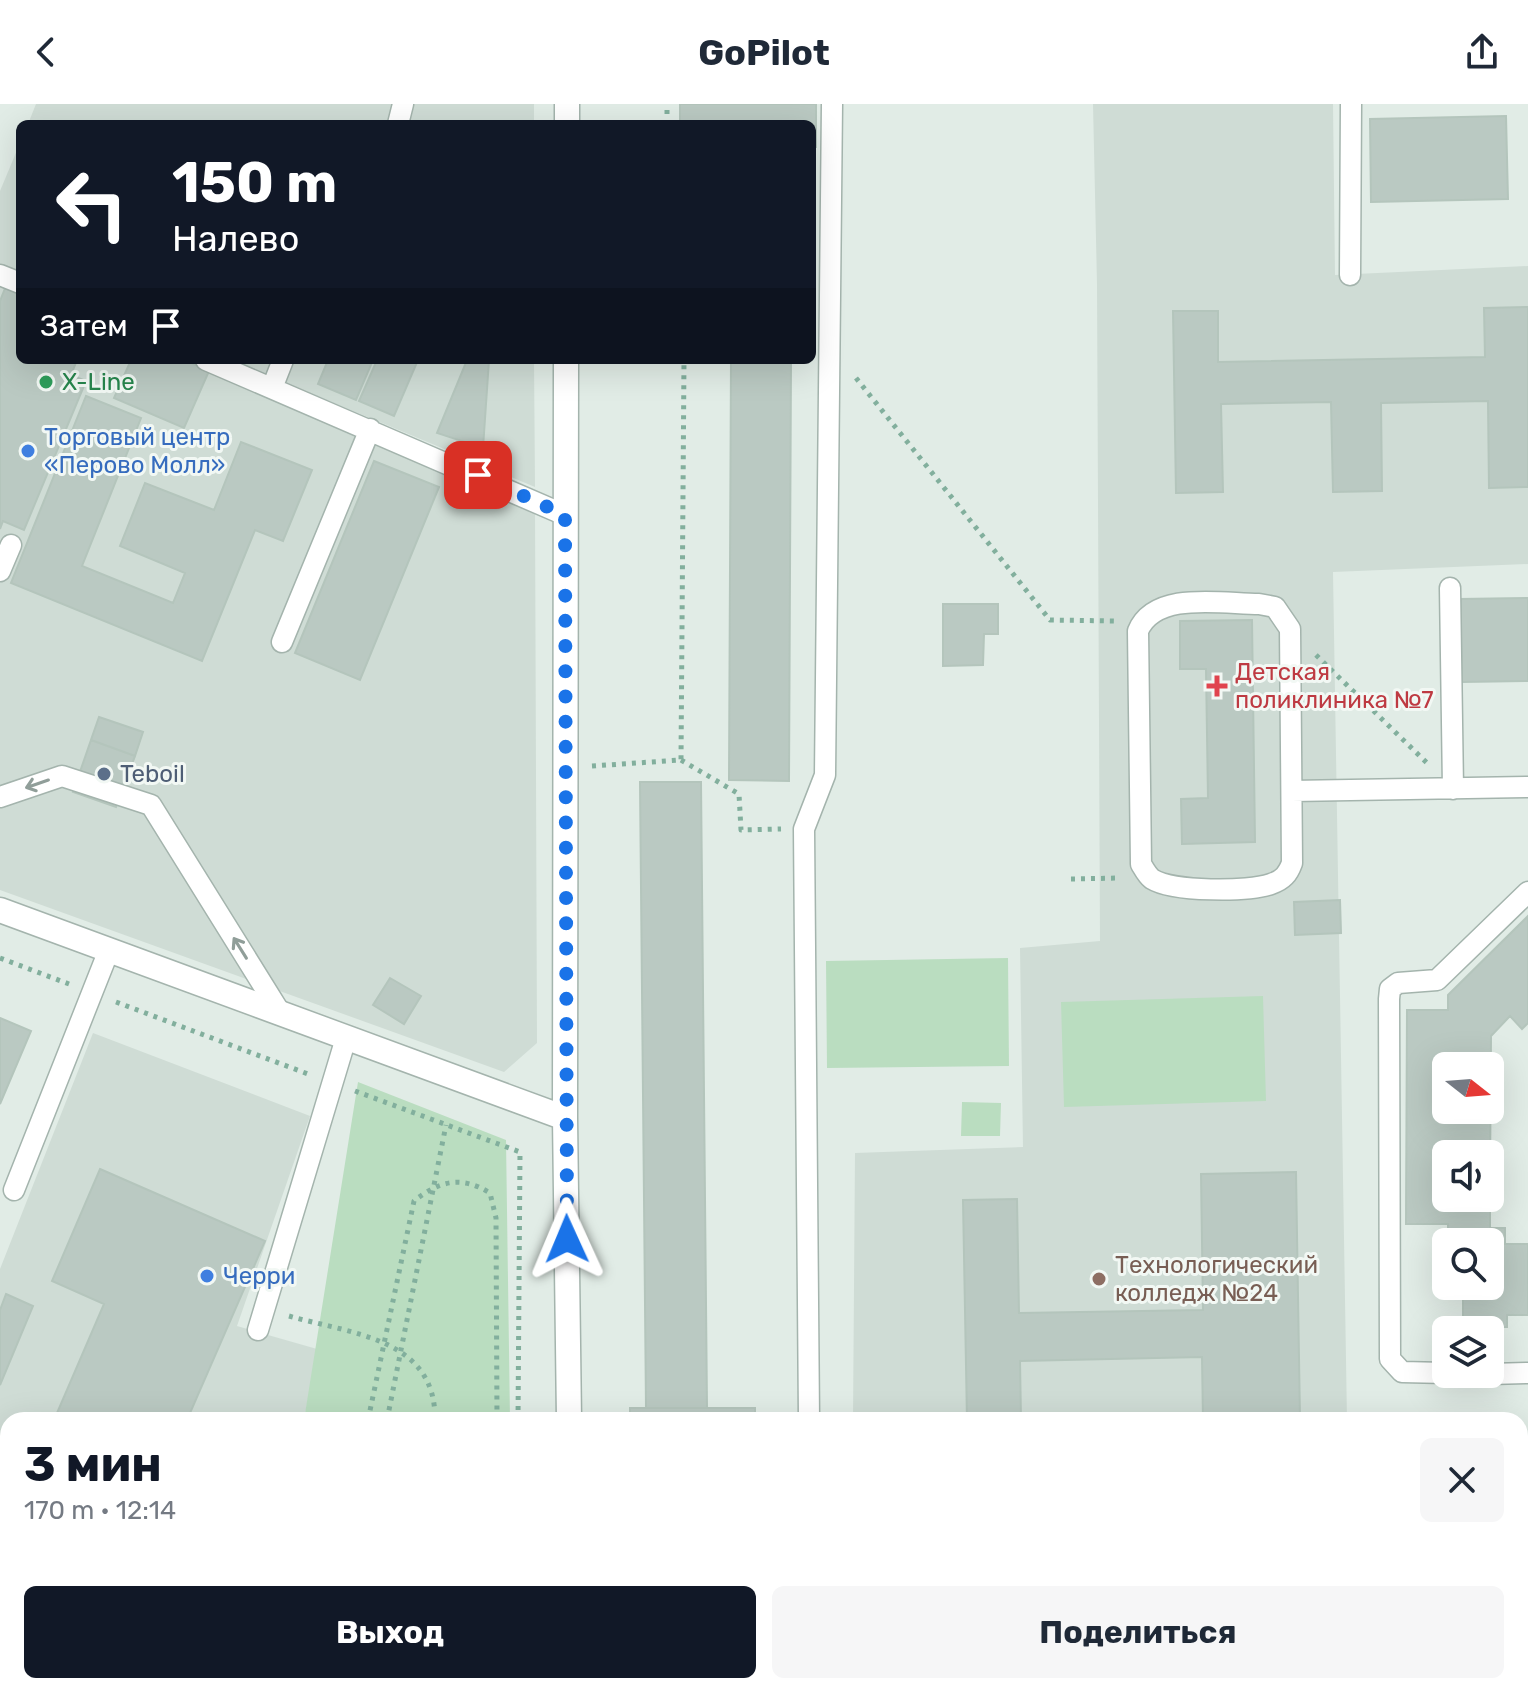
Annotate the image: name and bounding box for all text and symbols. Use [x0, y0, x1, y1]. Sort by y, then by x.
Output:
icon: back [24, 30, 68, 74]
icon: share [1460, 30, 1504, 74]
text: GoPilot [698, 31, 830, 74]
text: 150 m [172, 150, 337, 216]
icon: left [40, 152, 144, 256]
text: Налево [172, 217, 299, 260]
icon: arrive [144, 304, 188, 348]
text: Затем [40, 308, 128, 344]
place label: X-Line [62, 368, 135, 396]
marker: X-Line [37, 373, 55, 391]
place label: Торговый центр «Перово Молл» [44, 423, 230, 479]
pin [444, 441, 512, 509]
marker: Торговый центр «Перово Молл» [19, 442, 37, 460]
icon: arrive [456, 453, 500, 497]
place label: Детская поликлиника №7 [1235, 658, 1434, 714]
marker: Детская поликлиника №7 [1206, 675, 1228, 697]
place label: Teboil [120, 760, 185, 788]
marker: Teboil [95, 765, 113, 783]
one-way arrow [25, 778, 50, 793]
one-way arrow [231, 937, 247, 960]
north arrow [1432, 1052, 1504, 1124]
map controls [1432, 1052, 1504, 1388]
button: sound [1432, 1140, 1504, 1212]
position arrow [525, 1197, 609, 1281]
button: search [1432, 1228, 1504, 1300]
place label: Технологический колледж №24 [1115, 1251, 1318, 1307]
place label: Черри [223, 1262, 295, 1290]
marker: Черри [198, 1267, 216, 1285]
marker: Технологический колледж №24 [1090, 1270, 1108, 1288]
button: layers [1432, 1316, 1504, 1388]
text: 3 мин [24, 1436, 162, 1493]
button: close [1420, 1438, 1504, 1522]
text: 170 m · 12:14 [24, 1495, 176, 1526]
button: Выход [24, 1586, 756, 1678]
button: Поделиться [772, 1586, 1504, 1678]

